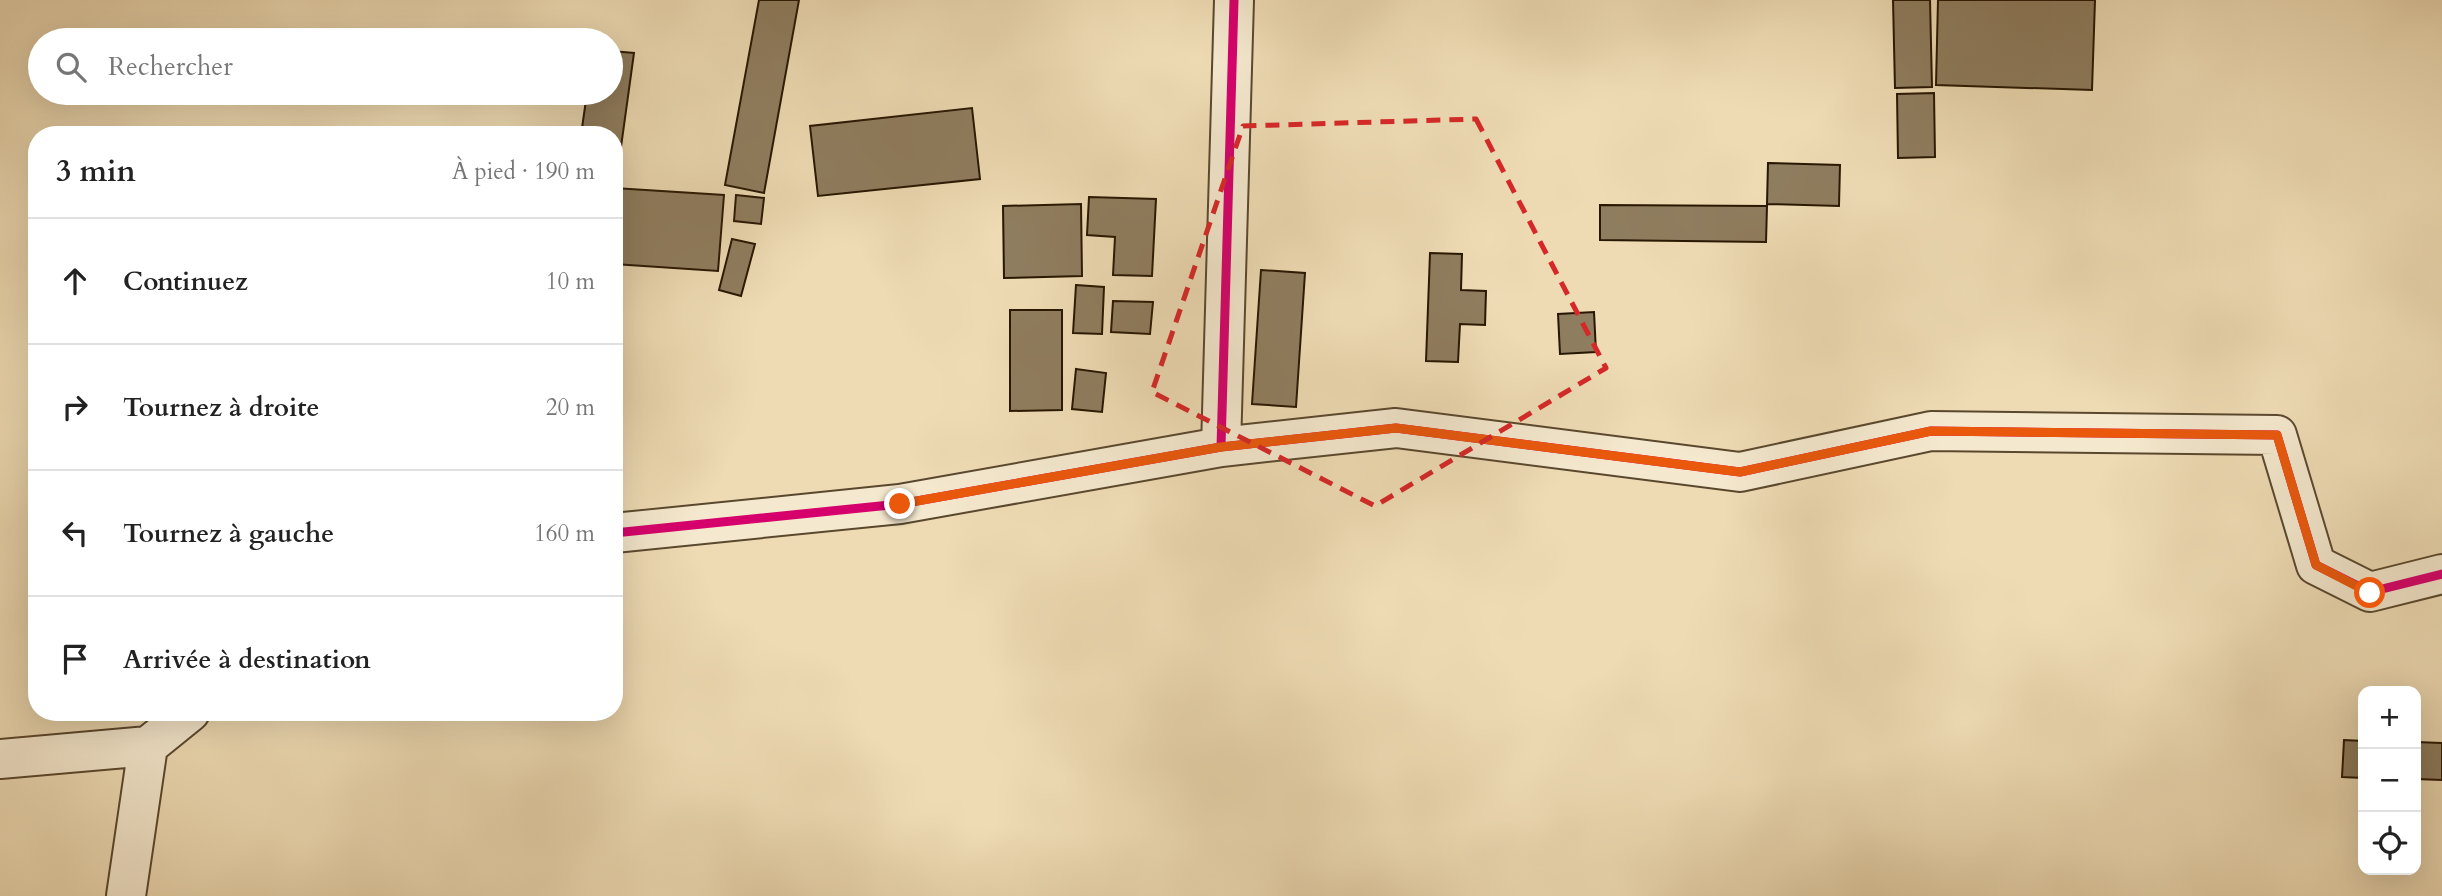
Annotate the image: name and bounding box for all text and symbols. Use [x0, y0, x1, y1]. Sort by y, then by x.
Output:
search box [28, 28, 623, 105]
icon: search [52, 48, 90, 86]
text: Rechercher [108, 49, 233, 84]
text: 3 min [56, 151, 136, 192]
text: À pied · 190 m [452, 156, 595, 187]
icon: ahead [56, 262, 94, 300]
text: Continuez [123, 264, 248, 299]
text: 10 m [546, 266, 595, 297]
icon: right [56, 388, 94, 426]
text: Tournez à droite [123, 390, 319, 425]
text: 20 m [546, 392, 595, 423]
route end [884, 488, 915, 519]
icon: left [56, 514, 94, 552]
text: Tournez à gauche [123, 516, 334, 551]
text: 160 m [534, 518, 595, 549]
route start [2354, 577, 2385, 608]
icon: arrive [56, 640, 94, 678]
text: Arrivée à destination [123, 642, 371, 677]
map controls [2358, 686, 2421, 875]
button: + [2358, 686, 2421, 749]
button: − [2358, 749, 2421, 812]
button: locate [2358, 812, 2421, 875]

